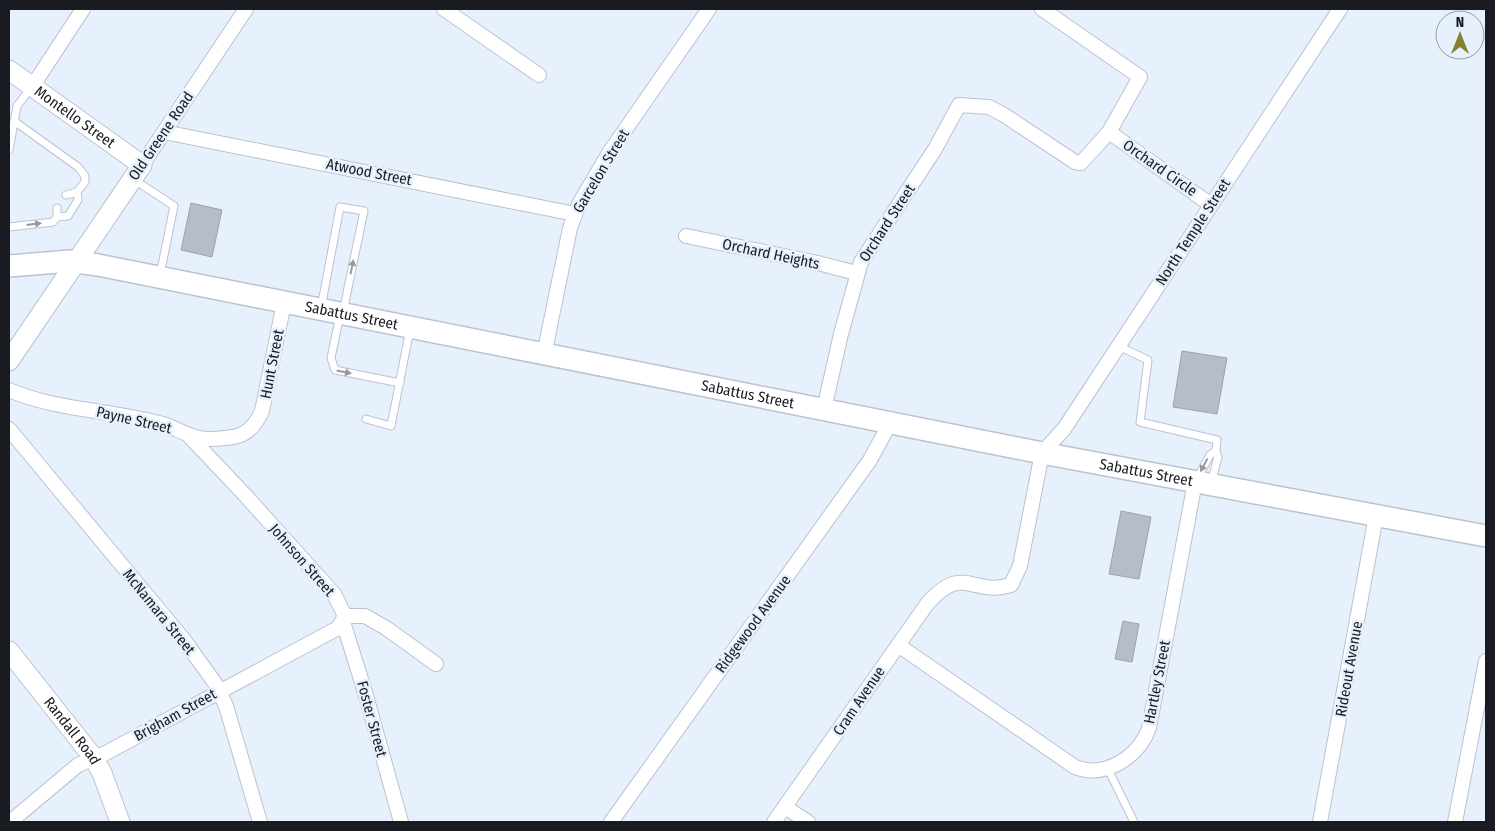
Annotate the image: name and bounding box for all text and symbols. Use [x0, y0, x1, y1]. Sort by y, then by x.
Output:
north arrow [1435, 10, 1485, 60]
text: N [1456, 14, 1464, 31]
street label: Montello Street [31, 82, 119, 152]
street label: Old Greene Road [125, 88, 197, 184]
street label: Garcelon Street [569, 126, 633, 216]
street label: Orchard Circle [1120, 136, 1200, 200]
street label: Atwood Street [325, 155, 413, 189]
street label: North Temple Street [1152, 175, 1234, 289]
street label: Orchard Street [855, 181, 919, 265]
one-way arrow [26, 220, 42, 228]
street label: Orchard Heights [721, 235, 821, 273]
one-way arrow [349, 258, 357, 274]
street label: Sabattus Street [303, 297, 400, 334]
street label: Hunt Street [256, 328, 288, 400]
one-way arrow [337, 368, 353, 376]
street label: Sabattus Street [700, 376, 796, 412]
street label: Payne Street [95, 403, 173, 437]
street label: Sabattus Street [1098, 455, 1194, 490]
one-way arrow [1200, 458, 1208, 472]
street label: Johnson Street [266, 520, 339, 600]
street label: McNamara Street [119, 566, 199, 659]
street label: Ridgewood Avenue [711, 572, 795, 676]
street label: Rideout Avenue [1332, 620, 1366, 718]
street label: Hartley Street [1140, 639, 1174, 725]
street label: Cram Avenue [829, 663, 889, 739]
street label: Foster Street [353, 679, 391, 759]
street label: Brigham Street [131, 685, 219, 745]
street label: Randall Road [40, 694, 104, 768]

